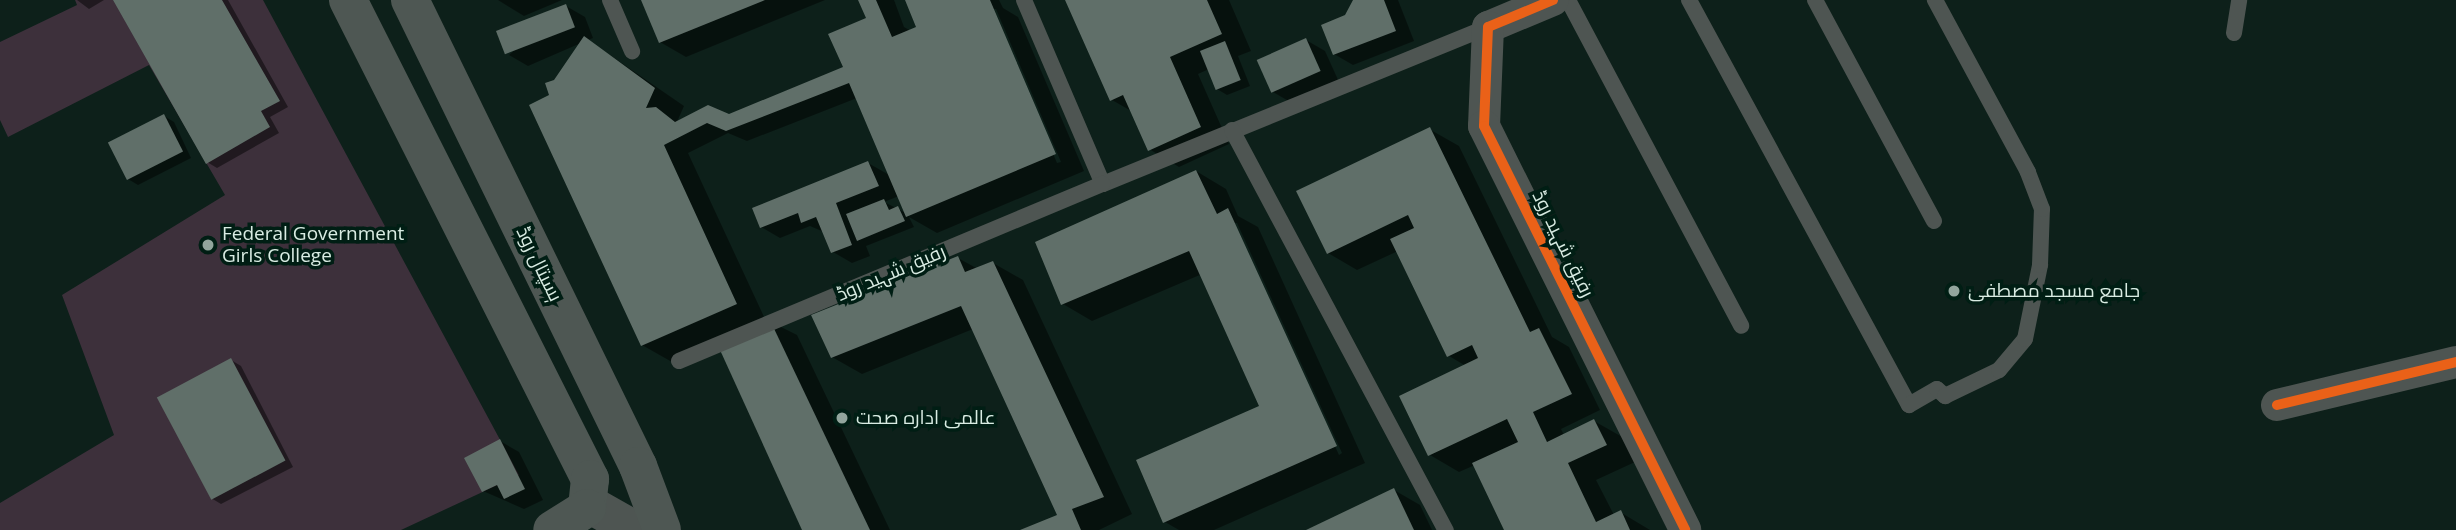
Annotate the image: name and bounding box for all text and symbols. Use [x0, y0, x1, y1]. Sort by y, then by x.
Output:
street label: رفیق شہید روڈ [1527, 187, 1599, 301]
place label: Federal Government Girls College [222, 223, 404, 267]
street label: ہسپتال روڈ [511, 223, 567, 305]
marker: Federal Government Girls College [200, 237, 216, 253]
street label: رفیق شہید روڈ [833, 240, 949, 306]
place label: جامع مسجد مصطفیٰ [1968, 280, 2140, 302]
marker: جامع مسجد مصطفیٰ [1946, 283, 1962, 299]
place label: عالمی ادارہ صحت [856, 407, 996, 429]
marker: عالمی ادارہ صحت [834, 410, 850, 426]

